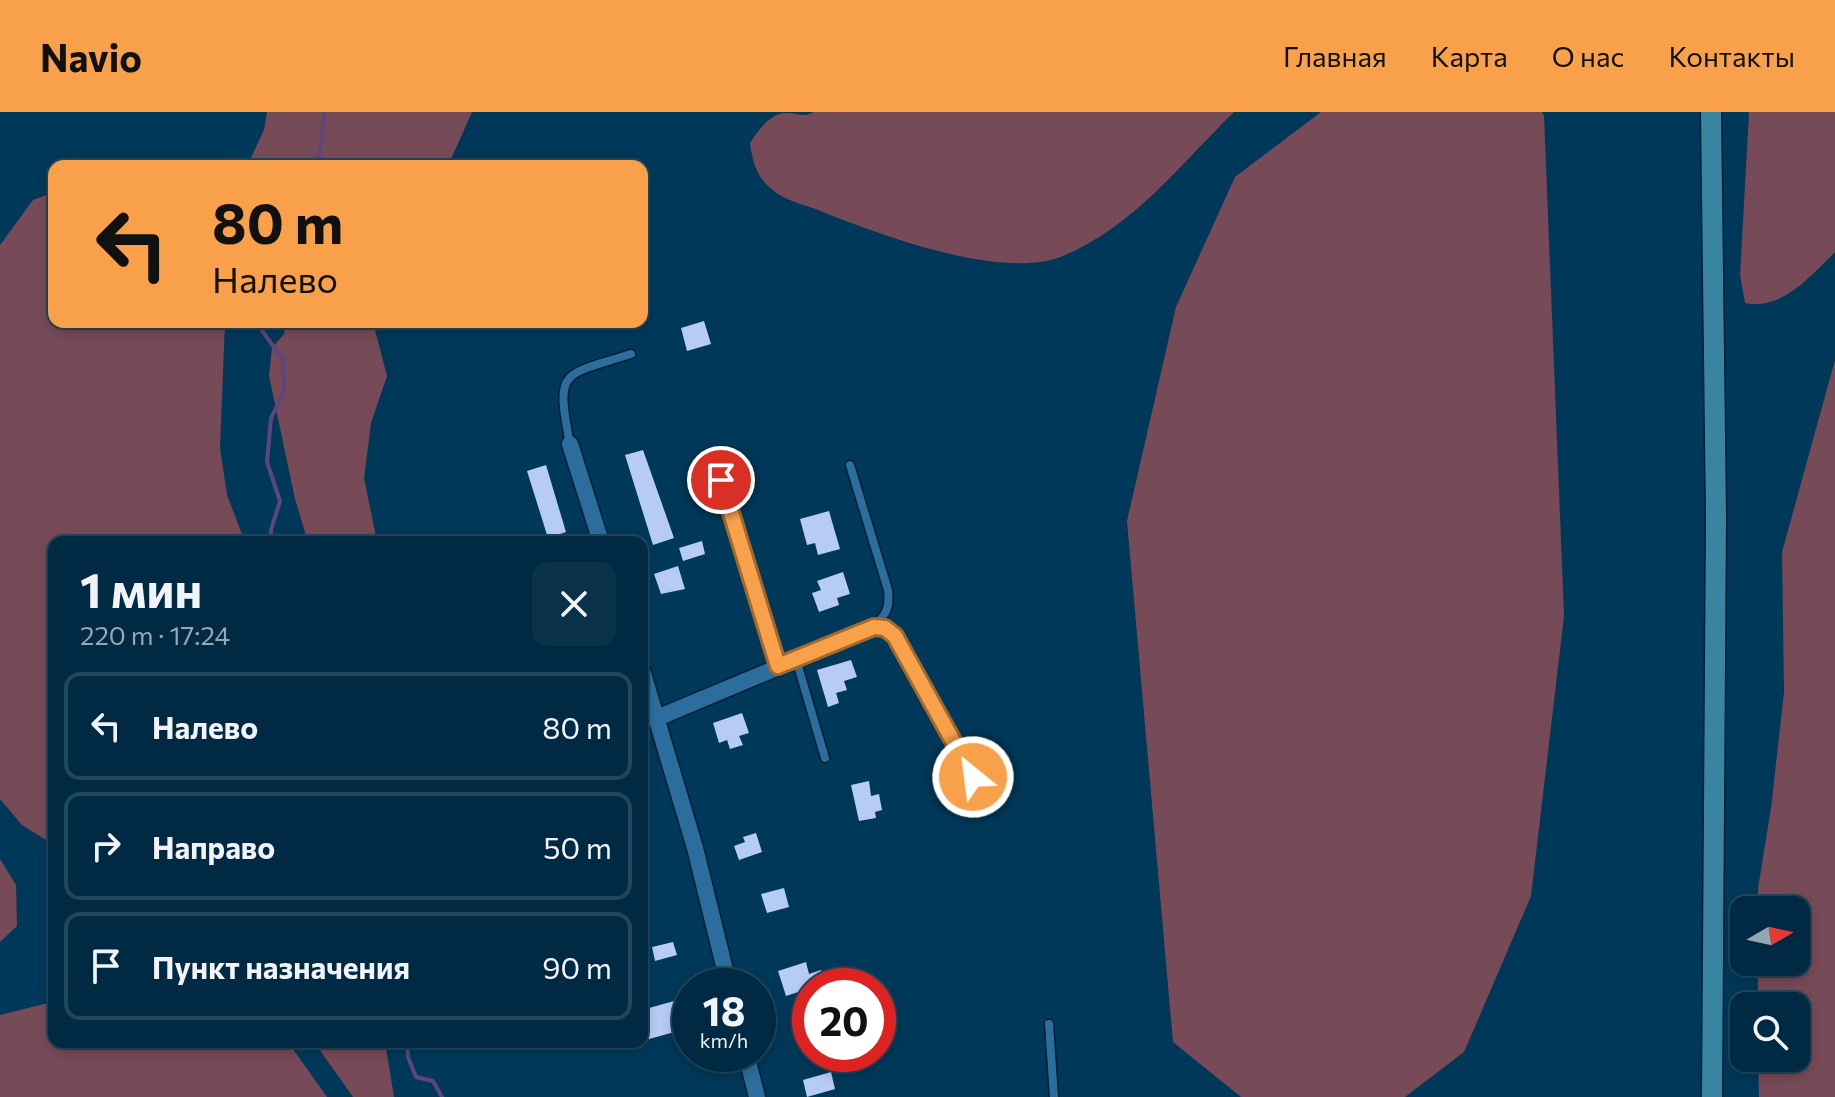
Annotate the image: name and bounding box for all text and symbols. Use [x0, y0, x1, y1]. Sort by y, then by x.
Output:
text: Navio [40, 33, 142, 80]
text: Главная [1283, 39, 1387, 73]
text: Карта [1431, 39, 1508, 73]
text: О нас [1552, 39, 1624, 73]
text: Контакты [1668, 39, 1795, 73]
text: 80 m [212, 187, 343, 256]
icon: left [80, 192, 184, 296]
text: Налево [212, 256, 338, 300]
pin [687, 446, 755, 514]
icon: arrive [699, 458, 743, 502]
text: 1 мин [80, 559, 202, 618]
button: close [532, 562, 616, 646]
text: 220 m · 17:24 [80, 619, 230, 650]
icon: left [84, 704, 128, 748]
text: Налево [152, 708, 258, 745]
text: 80 m [542, 708, 612, 745]
position arrow [931, 735, 1015, 819]
icon: right [84, 824, 128, 868]
text: Направо [152, 828, 275, 865]
text: 50 m [543, 828, 612, 865]
north arrow [1730, 896, 1810, 976]
map controls [1730, 896, 1810, 1072]
icon: arrive [84, 944, 128, 988]
text: Пункт назначения [152, 948, 410, 985]
text: 90 m [542, 948, 612, 985]
speed limit sign: 20 [792, 968, 896, 1072]
text: 18 [703, 985, 745, 1034]
button: search [1730, 992, 1810, 1072]
text: km/h [700, 1028, 748, 1052]

